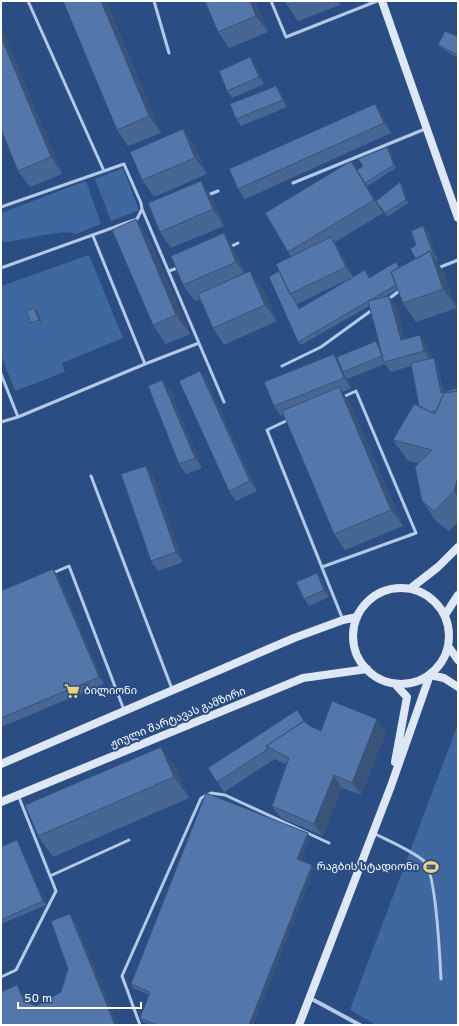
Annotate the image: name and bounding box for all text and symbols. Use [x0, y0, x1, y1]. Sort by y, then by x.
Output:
supermarket icon: ბილიონი [63, 682, 81, 700]
place label: ბილიონი [84, 684, 137, 698]
street label: ჟიული შარტავას გამზირი [108, 684, 248, 752]
sports icon: რაგბის სტადიონი [422, 858, 440, 876]
place label: რაგბის სტადიონი [317, 860, 419, 874]
scale bar [18, 984, 141, 1010]
text: 50 m [24, 991, 52, 1007]

